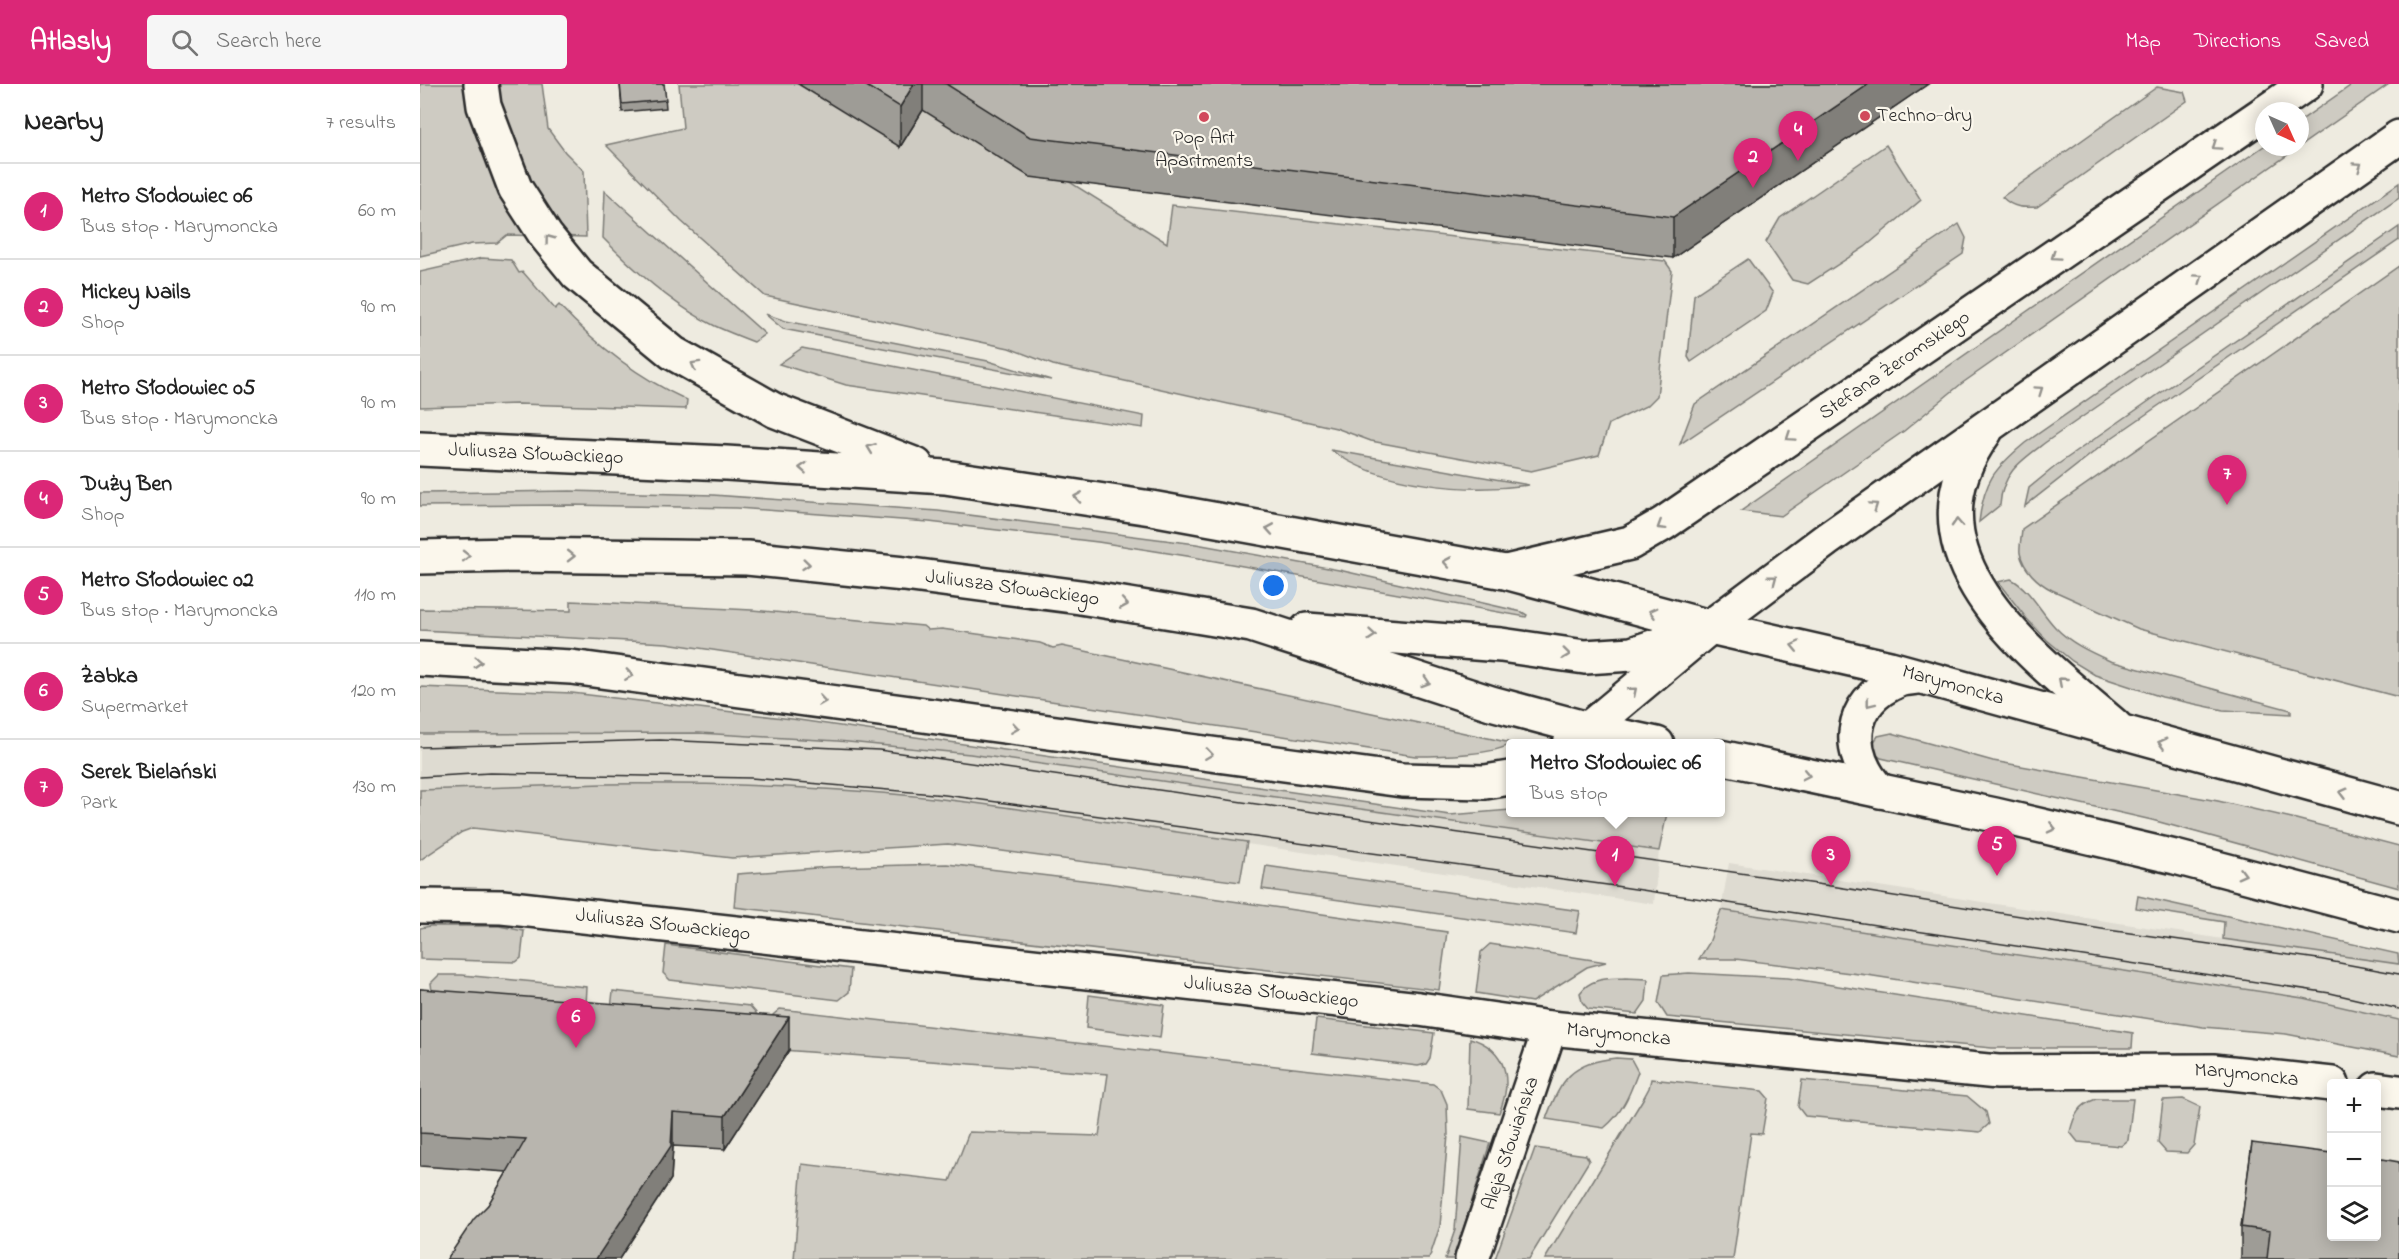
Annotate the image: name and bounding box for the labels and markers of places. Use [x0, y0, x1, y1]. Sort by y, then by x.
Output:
place label: Techno-dry [1877, 102, 1972, 131]
marker: Techno-dry [1858, 109, 1872, 123]
marker: Pop Art Apartments [1197, 110, 1211, 124]
pin: 4 [1778, 112, 1818, 161]
place label: Pop Art Apartments [1155, 124, 1253, 176]
pin: 2 [1734, 138, 1772, 188]
pin: 7 [2208, 456, 2246, 505]
pin: 5 [1978, 826, 2016, 876]
pin: 1 [1596, 836, 1634, 886]
pin: 3 [1812, 836, 1850, 886]
pin: 6 [556, 998, 596, 1048]

